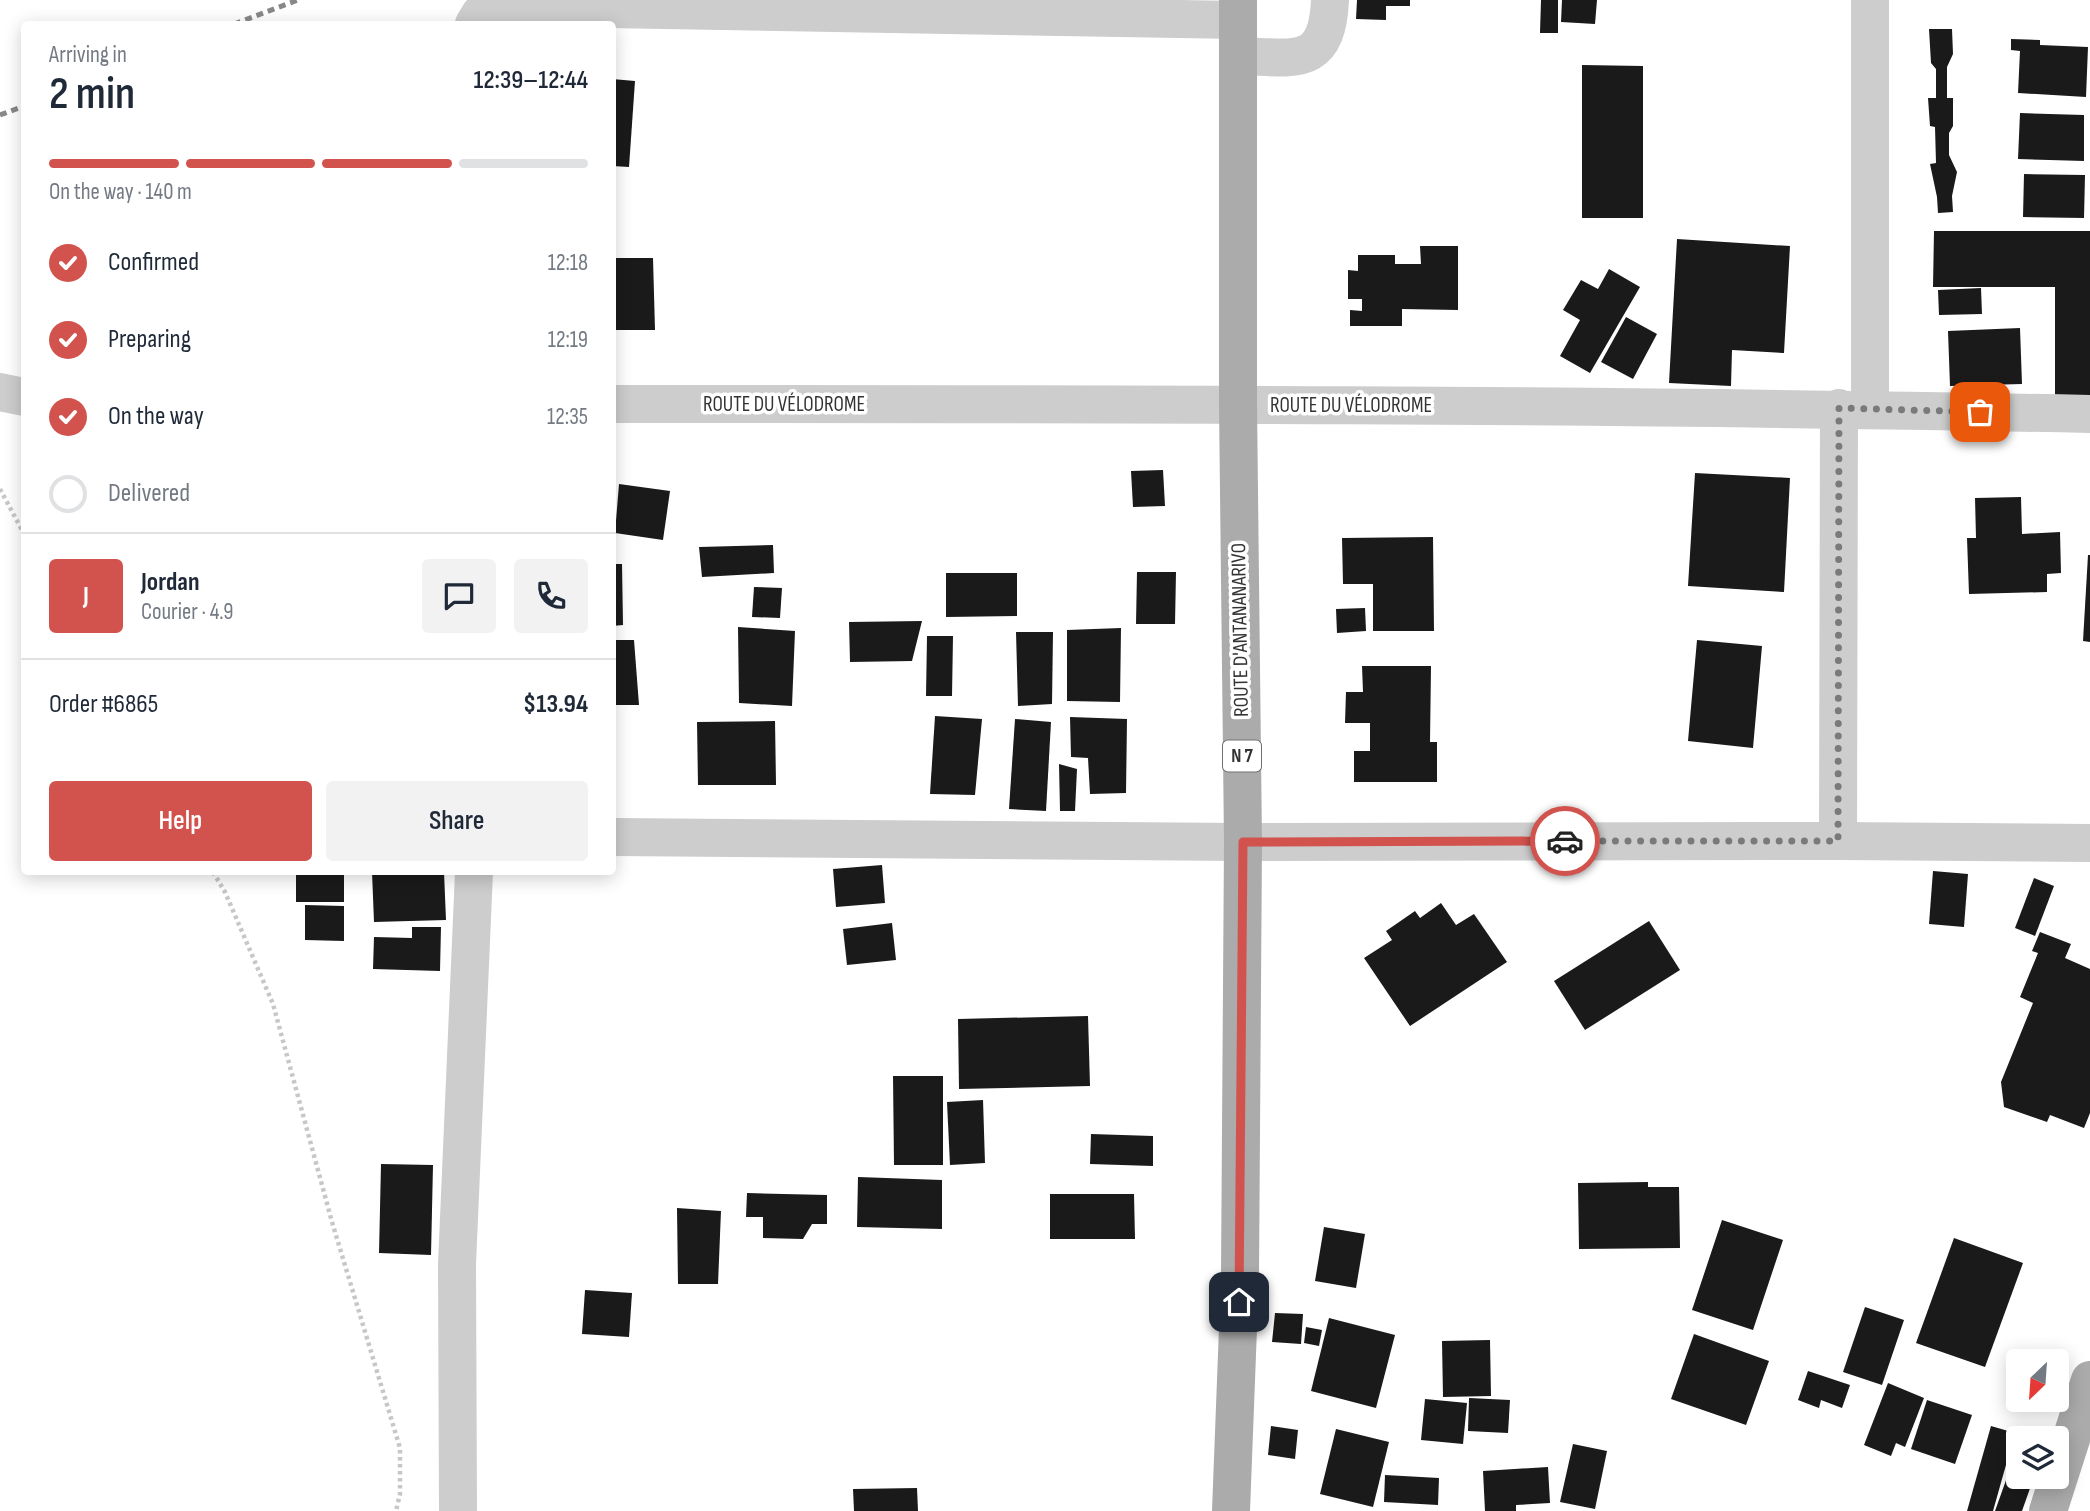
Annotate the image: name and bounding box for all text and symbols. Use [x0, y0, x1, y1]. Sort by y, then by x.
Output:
text: Arriving in [49, 41, 127, 69]
text: 12:39–12:44 [473, 65, 588, 96]
text: 2 min [49, 67, 135, 122]
text: On the way · 140 m [49, 178, 192, 206]
icon: check [49, 244, 87, 282]
text: Confirmed [108, 247, 199, 278]
text: 12:18 [548, 249, 588, 277]
icon: check [49, 321, 87, 359]
text: Preparing [108, 324, 191, 355]
text: 12:19 [548, 326, 588, 354]
pin [1950, 382, 2010, 442]
street label: ROUTE DU VÉLODROME [703, 392, 865, 417]
street label: ROUTE DU VÉLODROME [1270, 393, 1432, 418]
icon: bag [1961, 393, 1999, 431]
icon: check [49, 398, 87, 436]
text: On the way [108, 401, 204, 432]
text: 12:35 [547, 403, 588, 431]
text: Delivered [108, 478, 190, 509]
street label: ROUTE D'ANTANANARIVO [1226, 543, 1254, 717]
button: chat [422, 559, 496, 633]
button: phone [514, 559, 588, 633]
text: Jordan [141, 567, 199, 598]
text: J [83, 581, 89, 612]
text: Courier · 4.9 [141, 598, 233, 626]
text: Order #6865 [49, 689, 158, 720]
text: $13.94 [523, 689, 588, 720]
road number: N 7 [1223, 740, 1261, 772]
button: Help [49, 781, 312, 861]
button: Share [326, 781, 588, 861]
courier [1530, 806, 1600, 876]
icon: car [1546, 822, 1584, 860]
pin [1209, 1272, 1269, 1332]
icon: home [1220, 1283, 1258, 1321]
north arrow [2006, 1349, 2068, 1412]
map controls [2006, 1349, 2069, 1489]
button: layers [2006, 1426, 2069, 1489]

